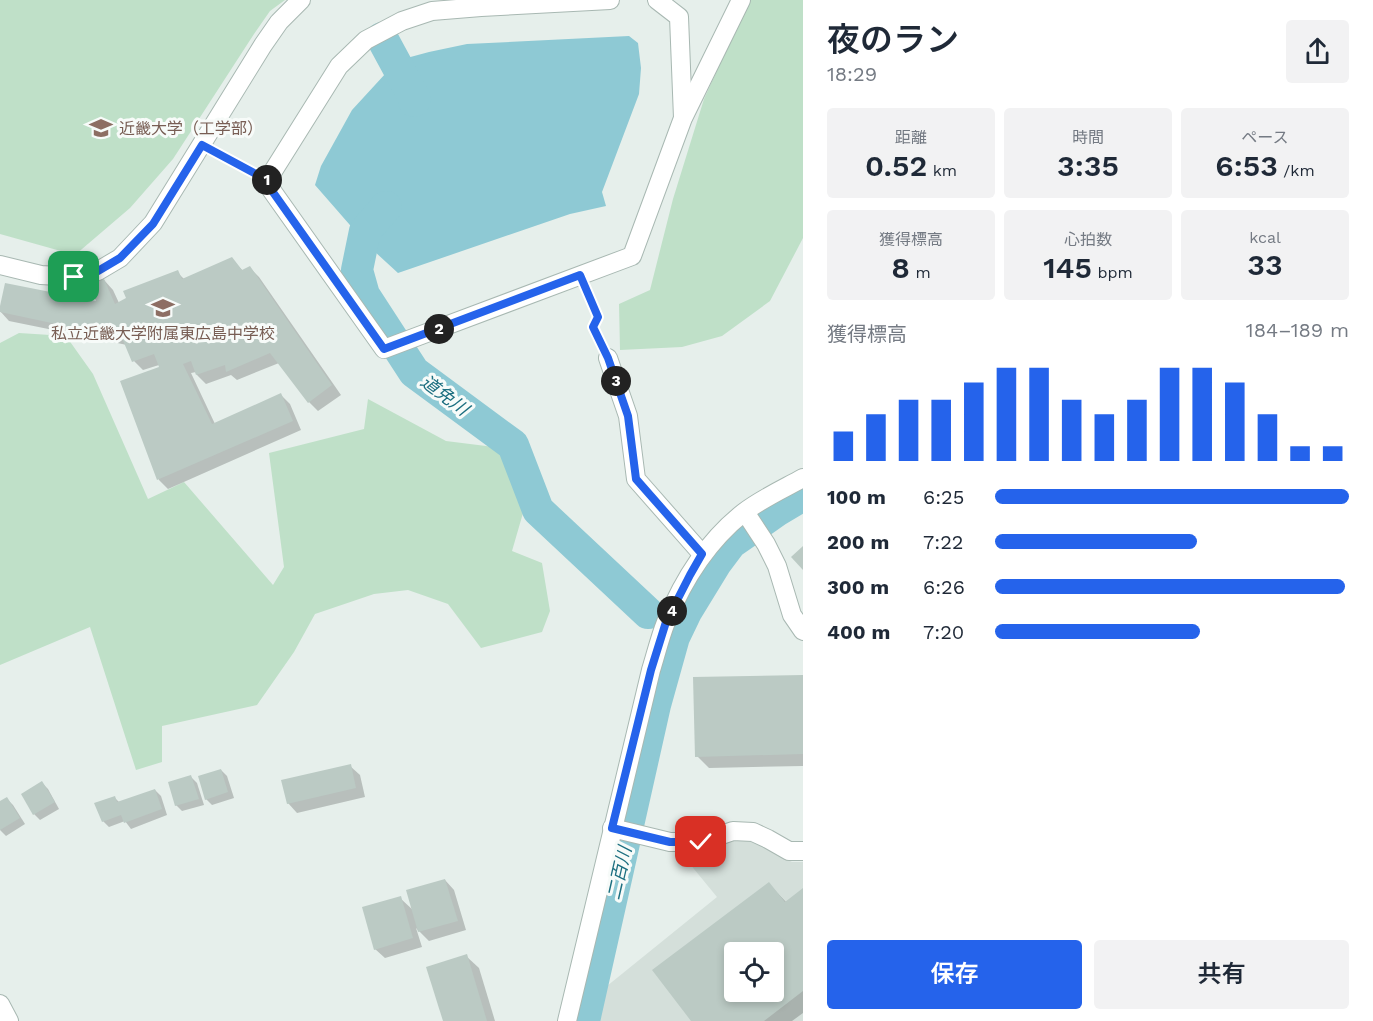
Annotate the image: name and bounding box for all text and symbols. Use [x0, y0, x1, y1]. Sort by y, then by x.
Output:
text: 夜のラン [827, 20, 959, 59]
button: share [1286, 20, 1349, 83]
text: 18:29 [827, 62, 877, 86]
school or university icon: 近畿大学（工学部） [88, 115, 114, 141]
place label: 近畿大学（工学部） [119, 119, 263, 138]
text: 距離 [895, 128, 927, 147]
text: 時間 [1072, 128, 1104, 147]
text: ペース [1241, 128, 1289, 147]
text: 0.52 [865, 148, 927, 183]
text: 3:35 [1057, 148, 1119, 183]
text: 6:53 [1215, 148, 1278, 183]
text: km [927, 161, 957, 180]
text: /km [1278, 161, 1315, 180]
pin: 1 [252, 165, 282, 195]
text: 1 [264, 170, 270, 189]
text: kcal [1249, 228, 1281, 247]
text: 獲得標高 [879, 230, 943, 249]
text: 心拍数 [1064, 230, 1112, 249]
text: 33 [1247, 247, 1283, 282]
text: 8 [891, 250, 910, 285]
text: 145 [1043, 250, 1092, 285]
pin [48, 251, 99, 302]
icon: arrive [57, 260, 90, 293]
text: m [910, 263, 931, 282]
text: bpm [1092, 263, 1133, 282]
school or university icon: 私立近畿大学附属東広島中学校 [150, 295, 176, 321]
pin: 2 [424, 314, 454, 344]
text: 184–189 m [1246, 318, 1349, 342]
text: 2 [434, 319, 444, 338]
text: 獲得標高 [827, 322, 907, 346]
place label: 私立近畿大学附属東広島中学校 [51, 324, 275, 343]
pin: 3 [601, 366, 631, 396]
water label: 道免川 [417, 370, 474, 421]
text: 3 [611, 371, 621, 390]
text: 100 m [827, 485, 886, 509]
text: 6:25 [923, 485, 964, 509]
text: 200 m [827, 530, 889, 554]
text: 7:22 [923, 530, 963, 554]
text: 300 m [827, 575, 889, 599]
text: 6:26 [923, 575, 965, 599]
pin: 4 [657, 596, 687, 626]
text: 4 [667, 601, 677, 620]
text: 400 m [827, 620, 890, 644]
text: 7:20 [923, 620, 964, 644]
pin [675, 816, 726, 867]
icon: check [684, 825, 717, 858]
water label: 二百川 [603, 842, 636, 902]
button: 保存 [827, 940, 1082, 1009]
button: 共有 [1094, 940, 1349, 1009]
map controls [724, 942, 784, 1002]
button: locate [724, 942, 784, 1002]

